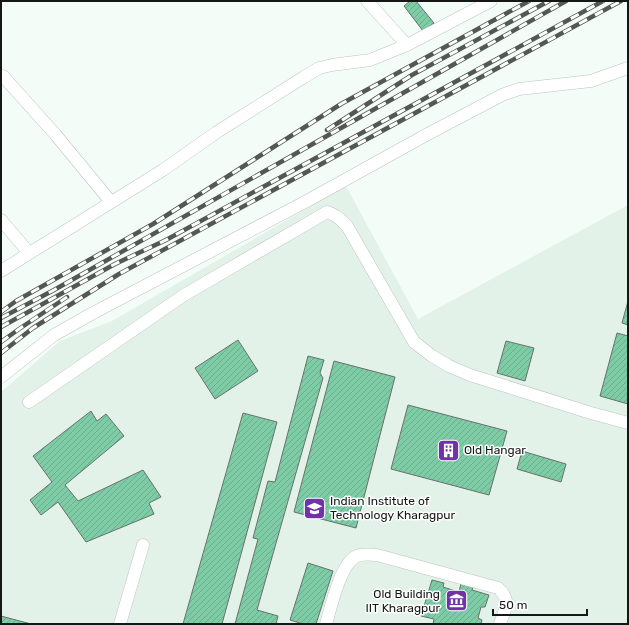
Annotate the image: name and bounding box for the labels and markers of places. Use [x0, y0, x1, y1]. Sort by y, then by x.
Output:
building icon: Old Hangar [436, 437, 462, 463]
place label: Old Hangar [464, 443, 526, 457]
place label: Indian Institute of Technology Kharagpur [330, 494, 456, 522]
school or university icon: Indian Institute of Technology Kharagpur [301, 495, 327, 521]
place label: Old Building IIT Kharagpur [366, 587, 440, 615]
museum icon: Old Building IIT Kharagpur [443, 588, 469, 614]

